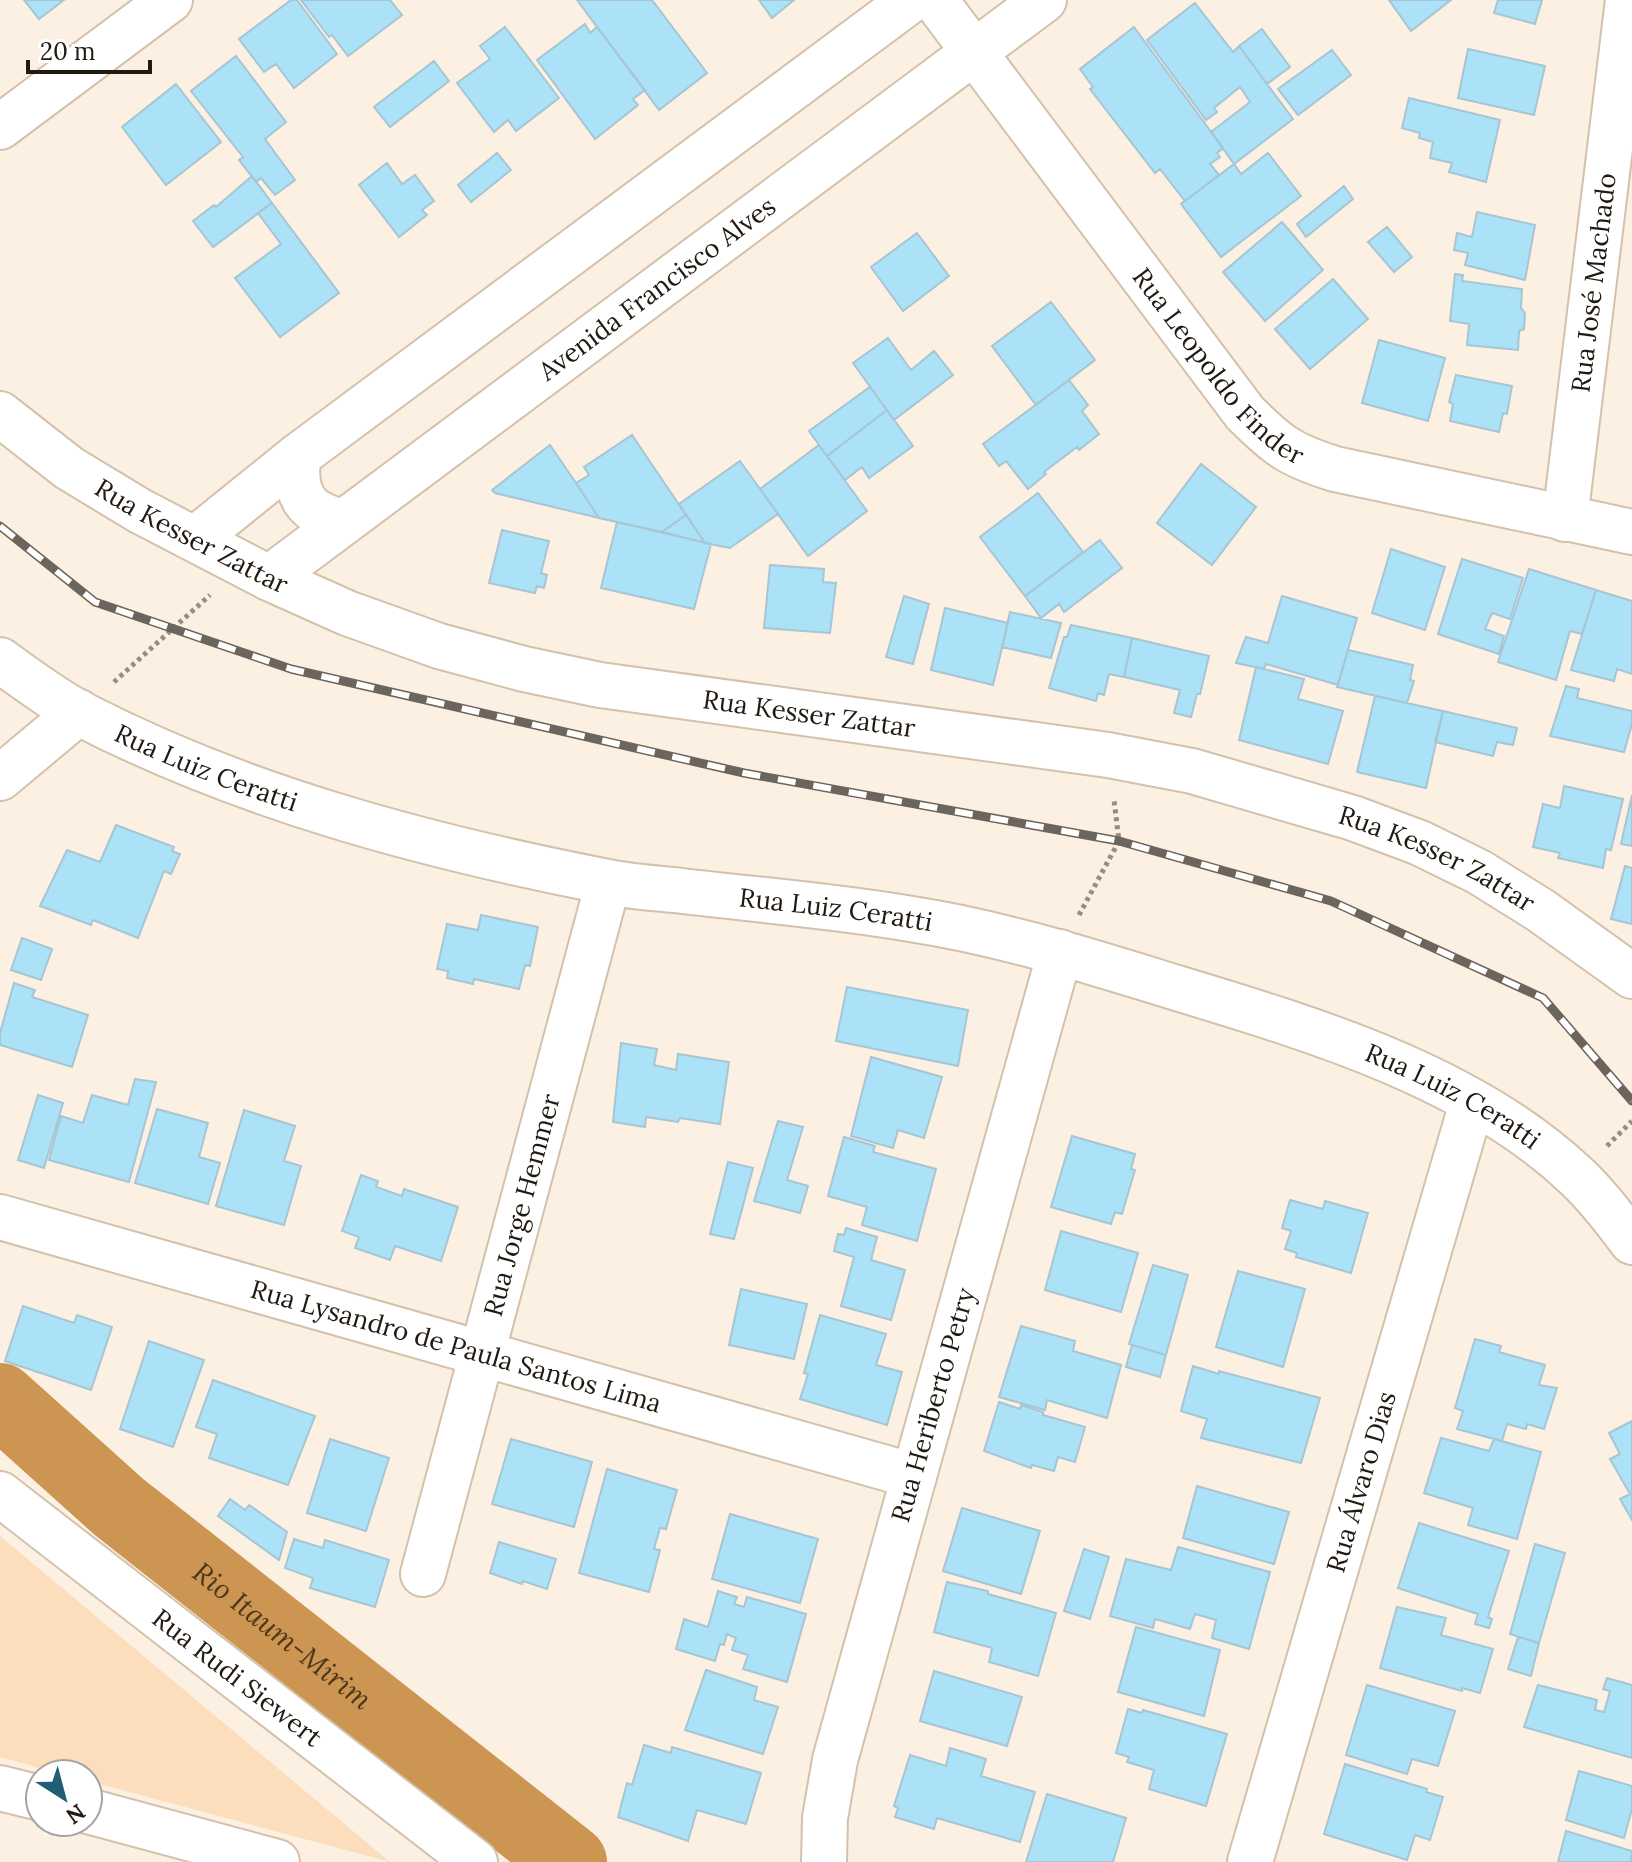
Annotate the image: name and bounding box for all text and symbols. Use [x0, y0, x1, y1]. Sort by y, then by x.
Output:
scale bar [28, 24, 150, 74]
text: 20 m [40, 36, 96, 67]
street label: Rua José Machado [1563, 171, 1623, 394]
street label: Avenida Francisco Alves [531, 189, 782, 388]
street label: Rua Leopoldo Finder [1126, 261, 1310, 472]
street label: Rua Kesser Zattar [89, 471, 294, 601]
street label: Rua Kesser Zattar [701, 682, 918, 744]
street label: Rua Luiz Ceratti [109, 716, 302, 818]
street label: Rua Kesser Zattar [1335, 798, 1542, 919]
street label: Rua Luiz Ceratti [738, 880, 935, 938]
street label: Rua Luiz Ceratti [1361, 1036, 1548, 1156]
street label: Rua Jorge Hemmer [476, 1089, 567, 1320]
street label: Rua Lysandro de Paula Santos Lima [247, 1272, 665, 1420]
street label: Rua Heriberto Petry [883, 1284, 982, 1526]
street label: Rua Álvaro Dias [1319, 1387, 1403, 1576]
water label: Rio Itaum-Mirim [186, 1554, 380, 1718]
street label: Rua Rudi Siewert [146, 1601, 329, 1753]
north arrow [24, 1758, 104, 1838]
text: N [61, 1798, 91, 1831]

